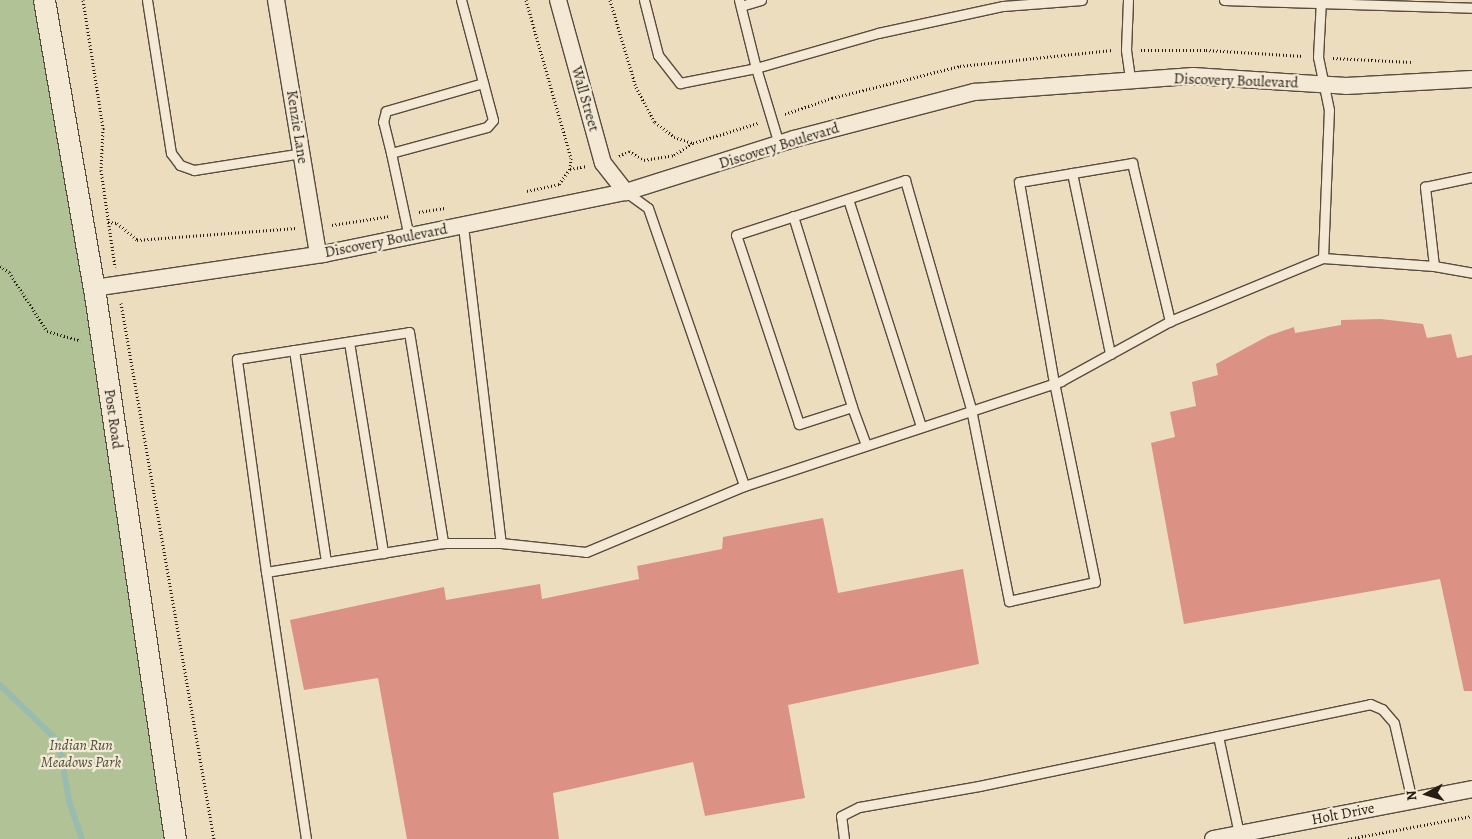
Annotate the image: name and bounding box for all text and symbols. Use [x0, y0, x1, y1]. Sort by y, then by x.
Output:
street label: Wall Street [567, 64, 603, 134]
street label: Discovery Boulevard [1173, 70, 1299, 92]
street label: Kenzie Lane [282, 89, 312, 165]
street label: Discovery Boulevard [717, 119, 841, 173]
street label: Discovery Boulevard [323, 220, 449, 262]
street label: Post Road [100, 388, 126, 450]
park label: Indian Run Meadows Park [41, 736, 121, 771]
north arrow [1402, 769, 1452, 819]
text: N [1402, 790, 1422, 802]
street label: Holt Drive [1310, 799, 1376, 829]

